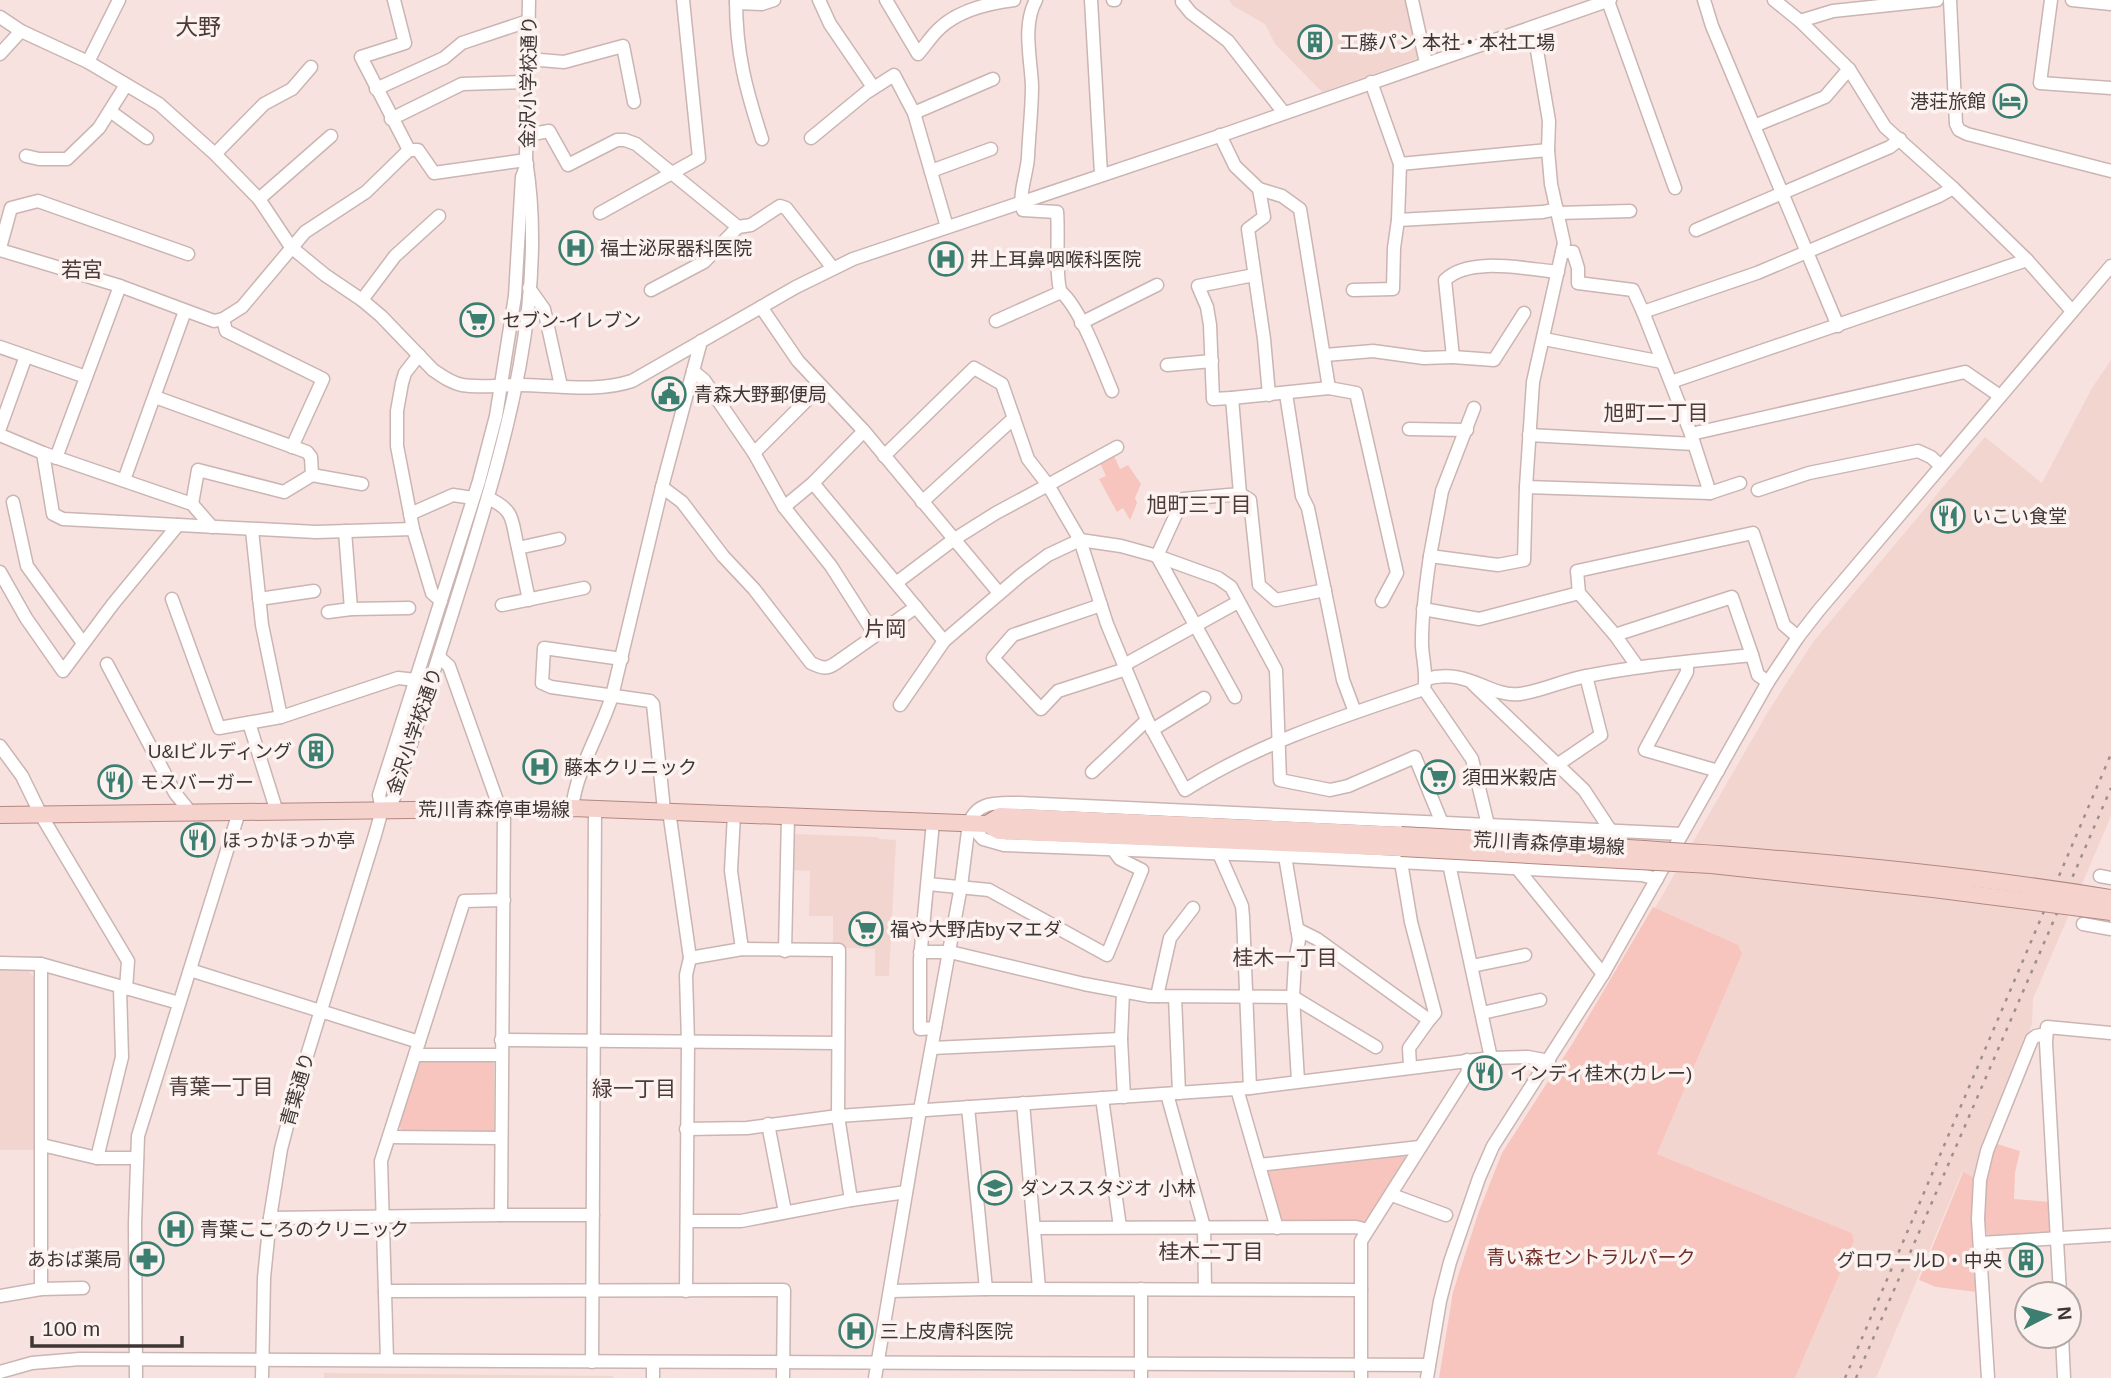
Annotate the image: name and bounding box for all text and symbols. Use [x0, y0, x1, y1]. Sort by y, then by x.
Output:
district label: 大野 [175, 14, 221, 40]
street label: 金沢小学校通り [517, 15, 540, 149]
building icon: 工藤パン 本社・本社工場 [1296, 23, 1334, 61]
place label: 工藤パン 本社・本社工場 [1340, 32, 1555, 53]
hotel icon: 港荘旅館 [1991, 82, 2029, 120]
place label: 港荘旅館 [1910, 91, 1986, 112]
hospital icon: 福士泌尿器科医院 [557, 229, 595, 267]
place label: 福士泌尿器科医院 [600, 238, 752, 259]
hospital icon: 井上耳鼻咽喉科医院 [927, 240, 965, 278]
place label: 井上耳鼻咽喉科医院 [970, 249, 1141, 270]
district label: 若宮 [61, 258, 103, 281]
supermarket icon: セブン-イレブン [458, 301, 496, 339]
place label: セブン-イレブン [502, 310, 641, 331]
public building icon: 青森大野郵便局 [650, 375, 688, 413]
place label: 青森大野郵便局 [694, 384, 827, 405]
district label: 旭町二丁目 [1604, 401, 1709, 424]
district label: 旭町三丁目 [1147, 493, 1252, 516]
restaurant icon: いこい食堂 [1929, 497, 1967, 535]
place label: いこい食堂 [1972, 506, 2067, 527]
district label: 片岡 [864, 617, 906, 640]
street label: 金沢小学校通り [383, 665, 446, 797]
building icon: U&Iビルディング [297, 732, 335, 770]
place label: U&Iビルディング [148, 741, 292, 762]
hospital icon: 藤本クリニック [521, 748, 559, 786]
place label: 藤本クリニック [564, 757, 697, 778]
supermarket icon: 須田米穀店 [1419, 758, 1457, 796]
restaurant icon: モスバーガー [96, 763, 134, 801]
place label: 須田米穀店 [1462, 767, 1557, 788]
place label: モスバーガー [140, 772, 254, 793]
street label: 荒川青森停車場線 [418, 799, 570, 820]
restaurant icon: ほっかほっか亭 [179, 821, 217, 859]
street label: 荒川青森停車場線 [1473, 829, 1625, 858]
place label: ほっかほっか亭 [222, 830, 355, 851]
supermarket icon: 福や大野店byマエダ [847, 910, 885, 948]
place label: 福や大野店byマエダ [890, 919, 1062, 940]
district label: 桂木一丁目 [1233, 946, 1338, 969]
street label: 青葉通り [277, 1050, 318, 1129]
restaurant icon: インディ桂木(カレー) [1466, 1054, 1504, 1092]
place label: インディ桂木(カレー) [1510, 1063, 1692, 1084]
district label: 青葉一丁目 [169, 1075, 274, 1098]
district label: 緑一丁目 [592, 1077, 676, 1100]
school or university icon: ダンススタジオ 小林 [976, 1169, 1014, 1207]
place label: ダンススタジオ 小林 [1020, 1178, 1196, 1199]
hospital icon: 青葉こころのクリニック [157, 1210, 195, 1248]
place label: 青葉こころのクリニック [200, 1219, 409, 1240]
pharmacy icon: あおば薬局 [128, 1240, 166, 1278]
district label: 桂木二丁目 [1159, 1240, 1264, 1263]
building icon: グロワールD・中央 [2007, 1241, 2045, 1279]
park label: 青い森セントラルパーク [1486, 1247, 1696, 1268]
place label: あおば薬局 [27, 1249, 122, 1270]
place label: グロワールD・中央 [1836, 1250, 2002, 1271]
north arrow [2013, 1280, 2083, 1350]
scale bar [32, 1304, 182, 1348]
text: N [2053, 1305, 2076, 1321]
hospital icon: 三上皮膚科医院 [837, 1312, 875, 1350]
text: 100 m [42, 1317, 100, 1340]
place label: 三上皮膚科医院 [880, 1321, 1013, 1342]

